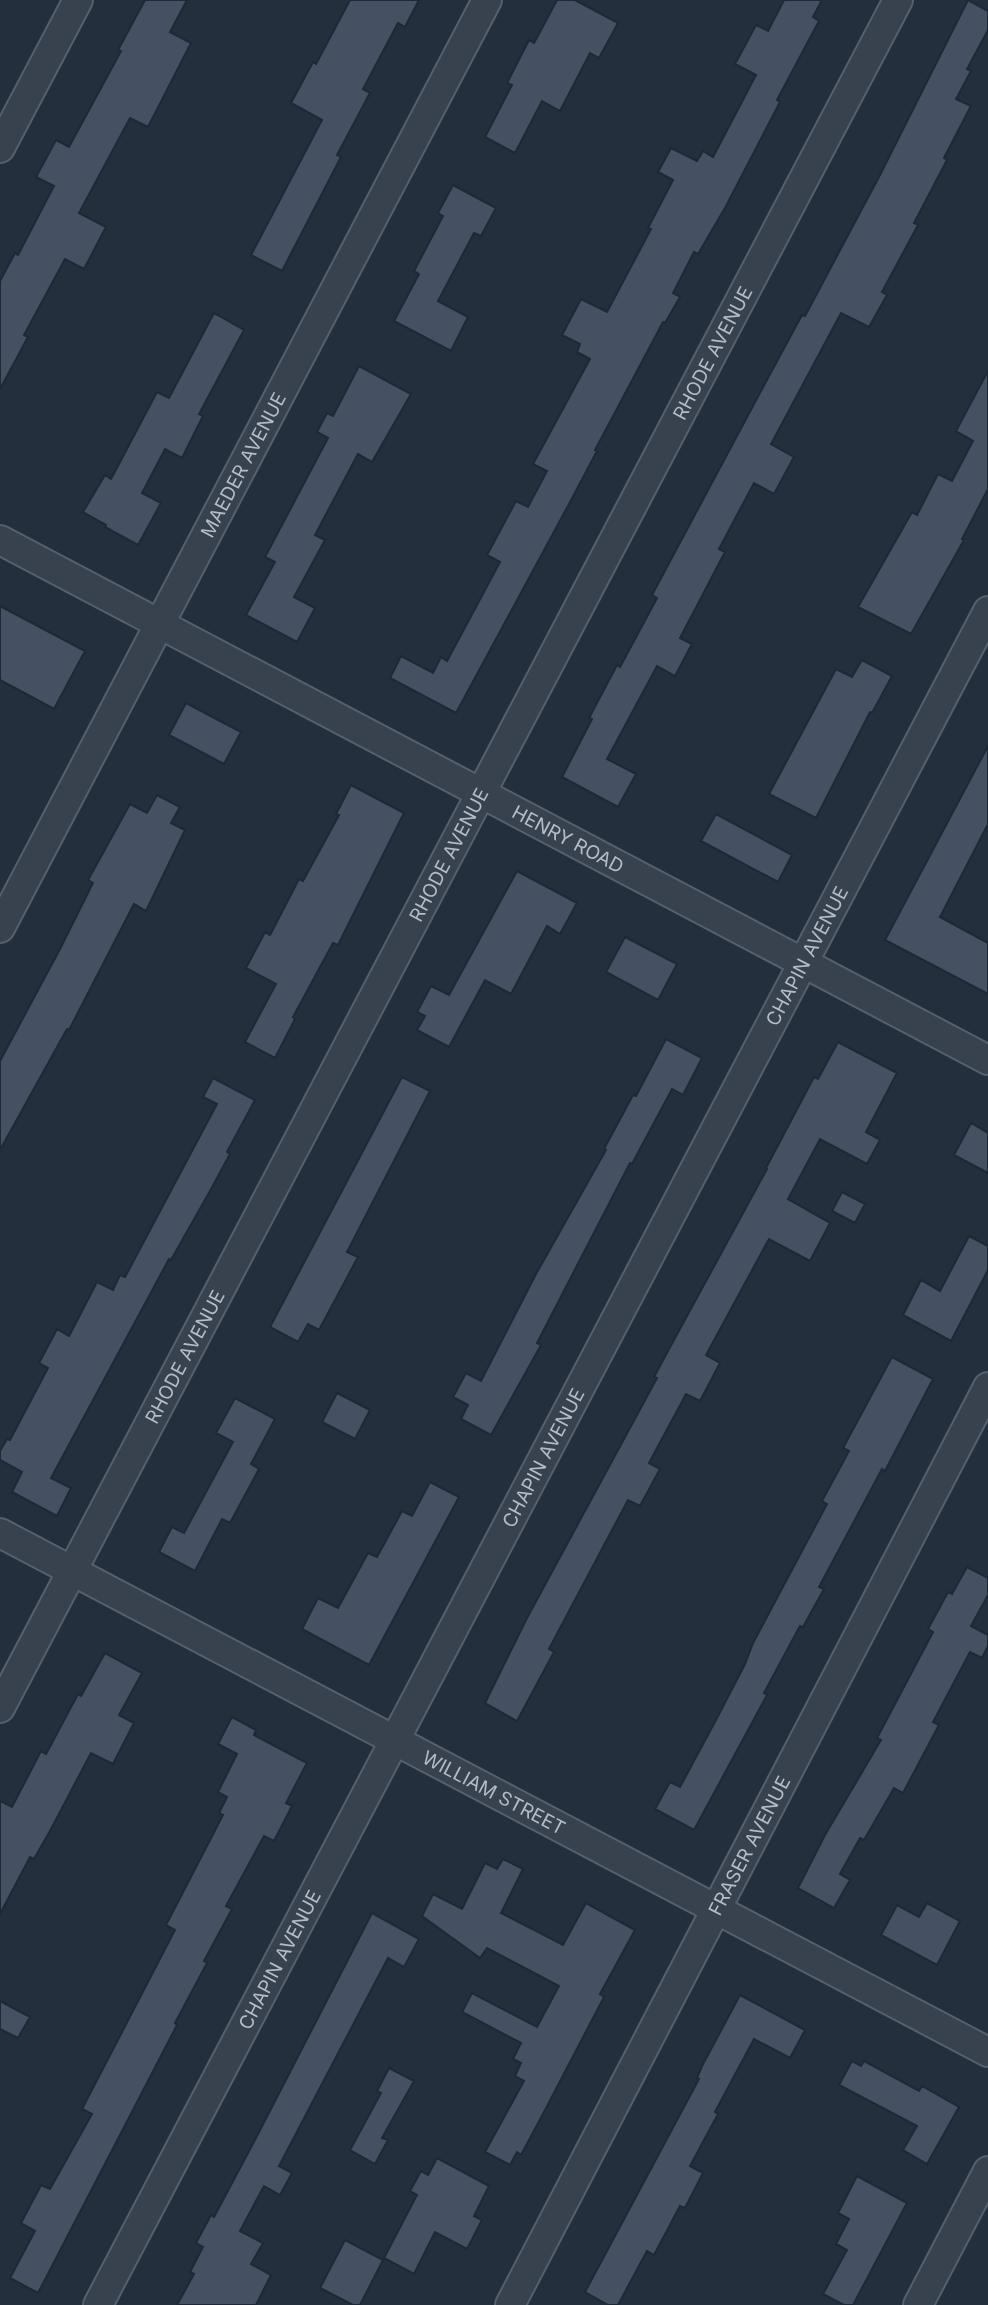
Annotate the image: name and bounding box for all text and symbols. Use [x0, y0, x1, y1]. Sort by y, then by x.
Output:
street label: RHODE AVENUE [668, 282, 757, 424]
street label: MAEDER AVENUE [196, 389, 291, 542]
street label: RHODE AVENUE [405, 784, 494, 926]
street label: HENRY ROAD [508, 801, 628, 878]
street label: CHAPIN AVENUE [761, 882, 853, 1030]
street label: RHODE AVENUE [141, 1286, 230, 1428]
street label: CHAPIN AVENUE [497, 1384, 590, 1532]
street label: WILLIAM STREET [419, 1746, 569, 1840]
street label: FRASER AVENUE [704, 1772, 795, 1919]
street label: CHAPIN AVENUE [234, 1886, 326, 2034]

